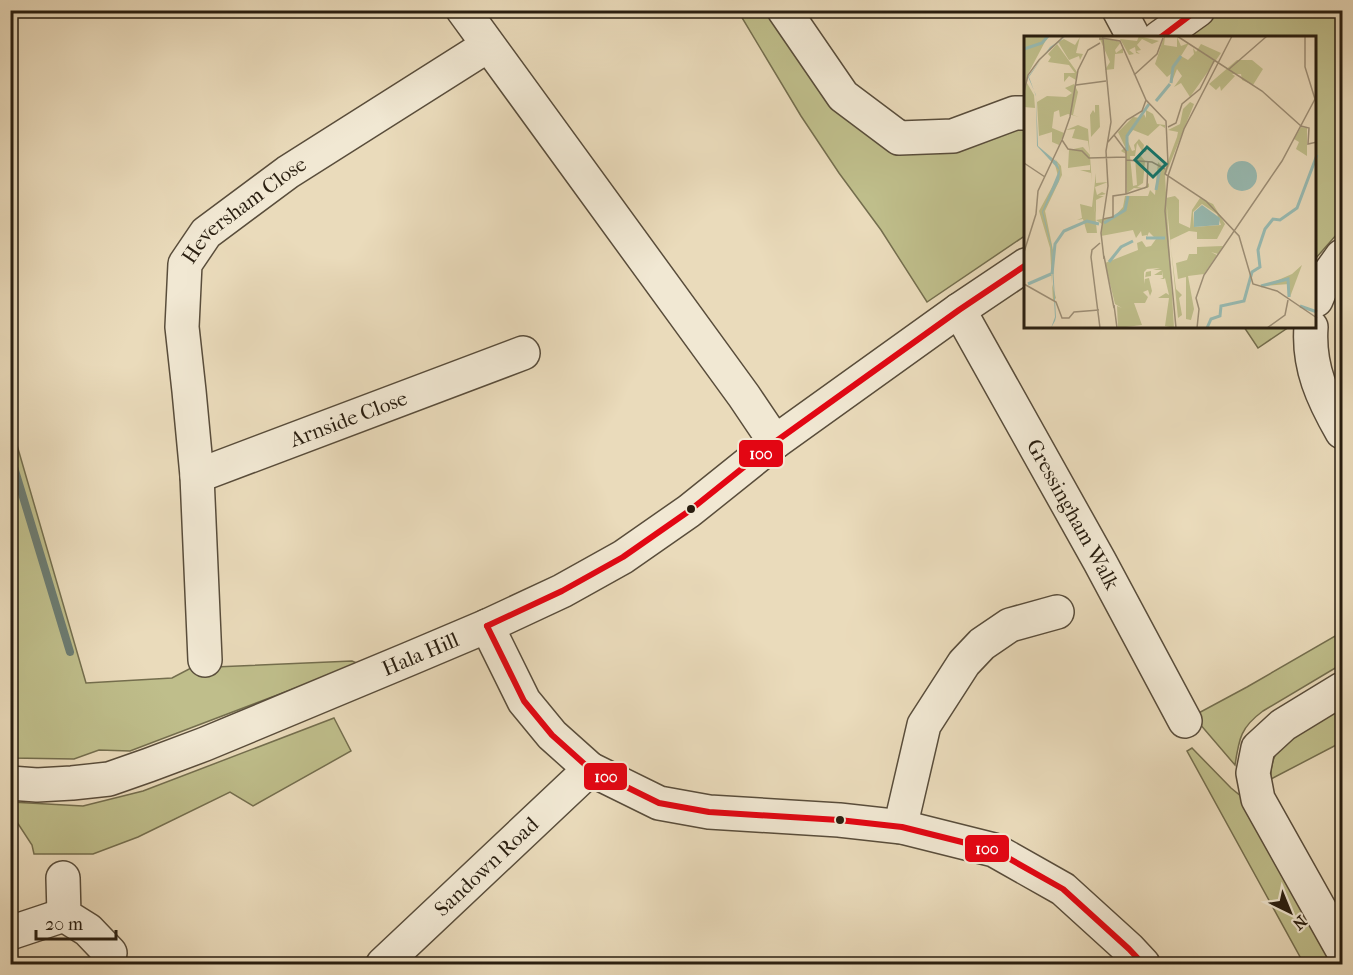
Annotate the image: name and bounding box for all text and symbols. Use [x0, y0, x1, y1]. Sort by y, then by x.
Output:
inset map [1024, 36, 1317, 328]
street label: Heversham Close [177, 152, 311, 268]
street label: Arnside Close [286, 386, 411, 452]
street label: Gressingham Walk [1022, 435, 1125, 594]
line badge: 100 [738, 439, 784, 468]
text: 100 [749, 444, 773, 463]
unlabelled marker [685, 503, 697, 515]
street label: Hala Hill [379, 627, 463, 681]
line badge: 100 [583, 762, 628, 791]
text: 100 [594, 767, 618, 786]
street label: Sandown Road [430, 812, 544, 921]
unlabelled marker [834, 814, 846, 826]
line badge: 100 [964, 834, 1010, 863]
text: 100 [975, 839, 999, 858]
north arrow [1260, 882, 1320, 942]
scale bar [36, 903, 116, 941]
text: N [1288, 912, 1311, 934]
text: 20 m [45, 914, 83, 935]

